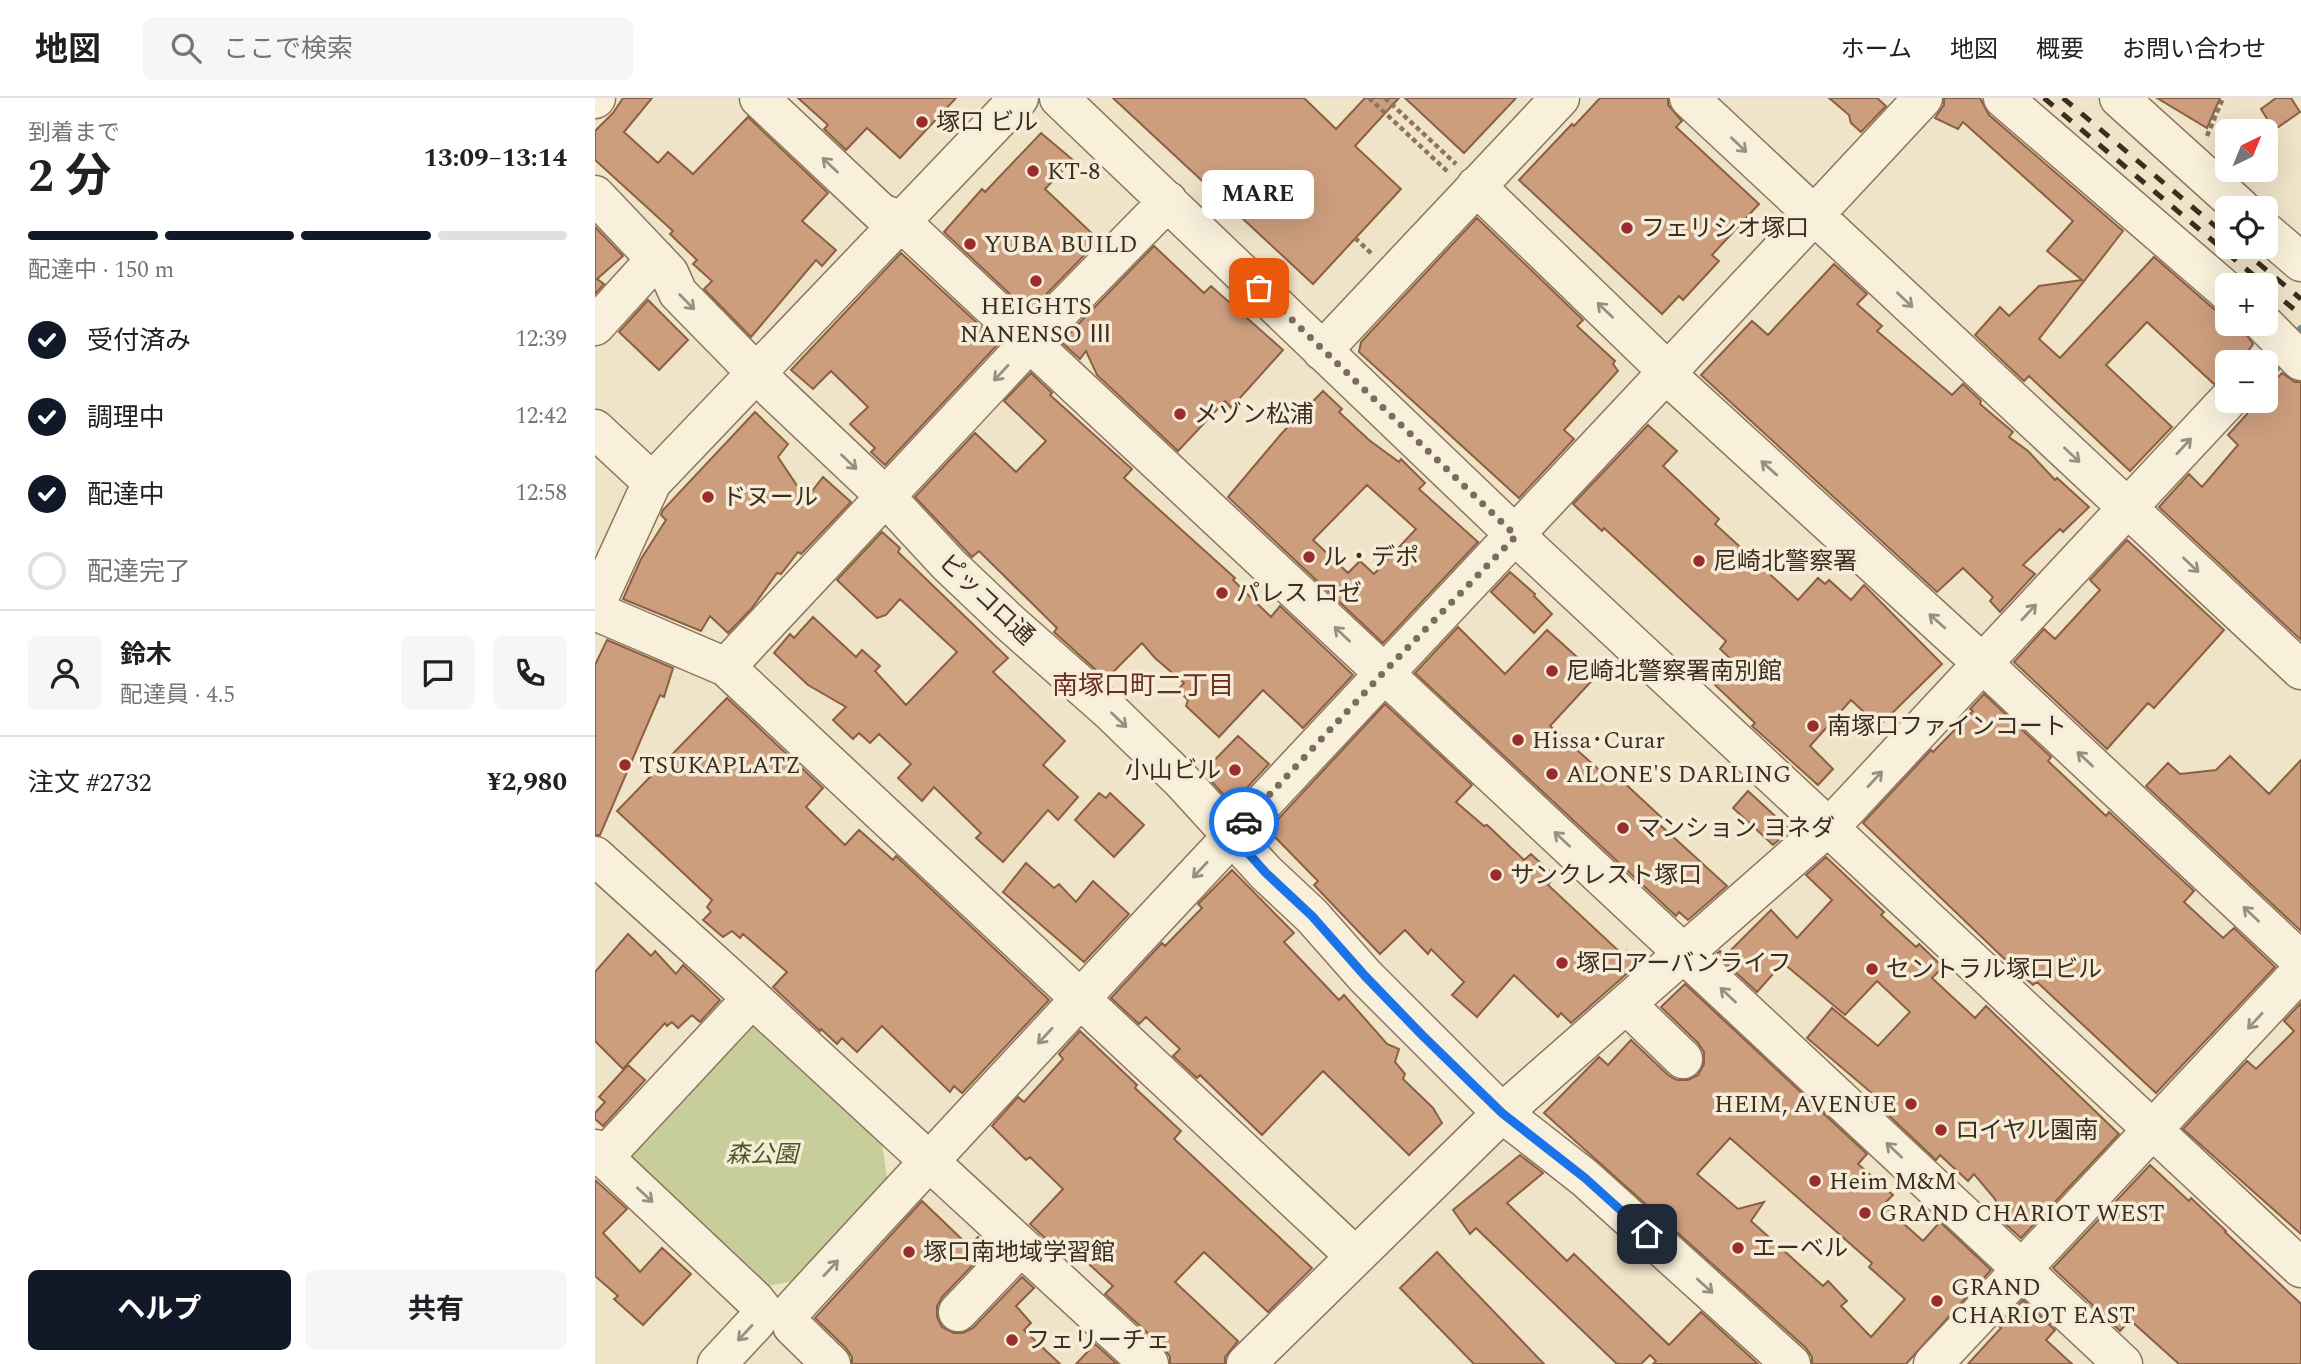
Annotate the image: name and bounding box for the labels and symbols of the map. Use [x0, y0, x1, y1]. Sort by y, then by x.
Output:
place label: 塚口 ビル [936, 105, 1038, 141]
marker: 塚口 ビル [914, 114, 930, 130]
north arrow [2215, 119, 2279, 182]
one-way arrow [1730, 137, 1747, 154]
place label: KT-8 [1047, 154, 1100, 190]
one-way arrow [821, 157, 839, 173]
marker: KT-8 [1025, 163, 1041, 179]
callout: MARE [1203, 169, 1315, 218]
place label: フェリシオ塚口 [1641, 211, 1809, 247]
marker: フェリシオ塚口 [1619, 220, 1635, 236]
place label: YUBA BUILD [984, 227, 1138, 263]
marker: YUBA BUILD [962, 236, 978, 252]
pin [1229, 258, 1289, 318]
marker: HEIGHTS NANENSO Ⅲ [1028, 273, 1044, 289]
place label: HEIGHTS NANENSO Ⅲ [960, 289, 1112, 353]
one-way arrow [1896, 292, 1913, 309]
one-way arrow [678, 293, 695, 310]
one-way arrow [1597, 302, 1614, 319]
one-way arrow [993, 364, 1009, 382]
place label: メゾン松浦 [1194, 397, 1314, 433]
marker: メゾン松浦 [1172, 406, 1188, 422]
one-way arrow [2176, 438, 2193, 455]
one-way arrow [2063, 446, 2080, 463]
one-way arrow [840, 453, 857, 470]
one-way arrow [1760, 460, 1778, 476]
place label: ドヌール [722, 480, 818, 516]
marker: ドヌール [700, 489, 716, 505]
place label: ル・デポ [1323, 540, 1419, 576]
place label: 尼崎北警察署 [1713, 544, 1857, 580]
street label: ピッコロ通 [930, 546, 1042, 654]
marker: ル・デポ [1301, 549, 1317, 565]
marker: 尼崎北警察署 [1691, 553, 1707, 569]
one-way arrow [2182, 557, 2199, 574]
place label: パレス ロゼ [1236, 576, 1362, 612]
marker: パレス ロゼ [1214, 585, 1230, 601]
one-way arrow [2020, 604, 2037, 621]
one-way arrow [1929, 613, 1946, 630]
one-way arrow [1333, 626, 1351, 642]
place label: 尼崎北警察署南別館 [1566, 654, 1782, 690]
marker: 尼崎北警察署南別館 [1544, 663, 1560, 679]
district label: 南塚口町二丁目 [1052, 666, 1234, 706]
place label: 南塚口ファインコート [1827, 709, 2067, 745]
one-way arrow [1110, 712, 1128, 728]
marker: 南塚口ファインコート [1805, 718, 1821, 734]
place label: Hissa･Curar [1532, 723, 1665, 759]
marker: Hissa･Curar [1510, 732, 1526, 748]
place label: TSUKAPLATZ [639, 748, 801, 784]
one-way arrow [2077, 750, 2094, 767]
place label: 小山ビル [1125, 753, 1221, 789]
marker: TSUKAPLATZ [617, 757, 633, 773]
place label: ALONE'S DARLING [1566, 757, 1792, 793]
marker: 小山ビル [1227, 762, 1243, 778]
marker: ALONE'S DARLING [1544, 766, 1560, 782]
one-way arrow [1866, 771, 1883, 788]
courier [1209, 787, 1279, 857]
place label: マンション ヨネダ [1637, 811, 1835, 847]
marker: マンション ヨネダ [1615, 820, 1631, 836]
one-way arrow [1554, 831, 1571, 848]
place label: サンクレスト塚口 [1510, 858, 1702, 894]
one-way arrow [1191, 861, 1208, 878]
marker: サンクレスト塚口 [1488, 867, 1504, 883]
one-way arrow [2243, 906, 2260, 923]
place label: 塚口アーバンライフ [1576, 946, 1792, 982]
place label: セントラル塚口ビル [1886, 952, 2102, 988]
marker: 塚口アーバンライフ [1554, 955, 1570, 971]
marker: セントラル塚口ビル [1864, 961, 1880, 977]
one-way arrow [1720, 986, 1737, 1003]
one-way arrow [2246, 1012, 2263, 1029]
one-way arrow [1036, 1027, 1053, 1044]
place label: HEIM, AVENUE [1714, 1087, 1897, 1123]
marker: HEIM, AVENUE [1903, 1096, 1919, 1112]
place label: ロイヤル園南 [1955, 1113, 2098, 1149]
marker: ロイヤル園南 [1933, 1122, 1949, 1138]
park label: 森公園 [726, 1137, 801, 1173]
one-way arrow [1886, 1142, 1904, 1159]
place label: Heim M&M [1829, 1164, 1957, 1200]
marker: Heim M&M [1807, 1173, 1823, 1189]
one-way arrow [636, 1187, 653, 1204]
place label: GRAND CHARIOT WEST [1879, 1196, 2165, 1232]
pin [1617, 1204, 1677, 1264]
marker: GRAND CHARIOT WEST [1857, 1205, 1873, 1221]
place label: エーベル [1752, 1231, 1848, 1267]
place label: 塚口南地域学習館 [923, 1235, 1115, 1271]
marker: エーベル [1730, 1240, 1746, 1256]
marker: 塚口南地域学習館 [901, 1244, 917, 1260]
one-way arrow [822, 1260, 839, 1277]
place label: GRAND CHARIOT EAST [1951, 1270, 2135, 1334]
one-way arrow [1696, 1278, 1714, 1294]
marker: GRAND CHARIOT EAST [1929, 1293, 1945, 1309]
place label: フェリーチェ [1026, 1323, 1170, 1359]
one-way arrow [737, 1324, 754, 1341]
marker: フェリーチェ [1004, 1332, 1020, 1348]

